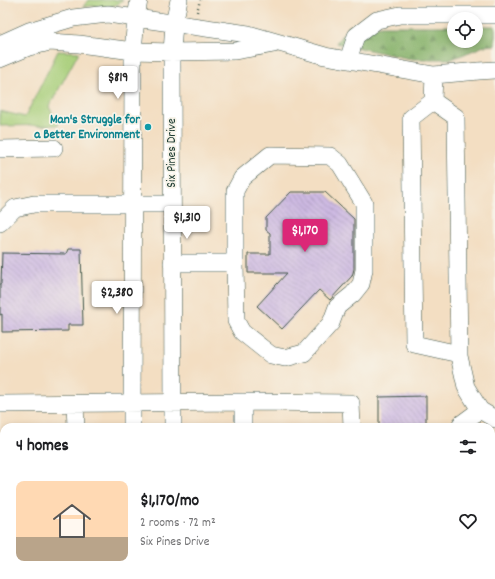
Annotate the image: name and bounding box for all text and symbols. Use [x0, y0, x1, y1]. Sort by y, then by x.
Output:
map controls [447, 12, 483, 48]
button: locate [447, 12, 483, 48]
pin: $819 [94, 66, 142, 100]
text: $819 [108, 69, 128, 88]
place label: Man's Struggle for a Better Environment [34, 111, 141, 145]
street label: Six Pines Drive [163, 118, 182, 188]
marker: Man's Struggle for a Better Environment [143, 122, 153, 132]
pin: $1,310 [154, 206, 220, 240]
text: $1,310 [173, 209, 201, 228]
pin: $1,170 [272, 219, 338, 253]
text: $1,170 [292, 222, 318, 241]
pin: $2,380 [84, 281, 150, 315]
text: $2,380 [101, 284, 133, 303]
text: 4 homes [16, 435, 69, 459]
icon: filters [457, 436, 479, 458]
text: $1,170/mo [140, 490, 199, 514]
icon: home [48, 497, 96, 545]
icon: heart [457, 510, 479, 532]
text: 2 rooms · 72 m² [140, 514, 216, 533]
text: Six Pines Drive [140, 533, 209, 552]

